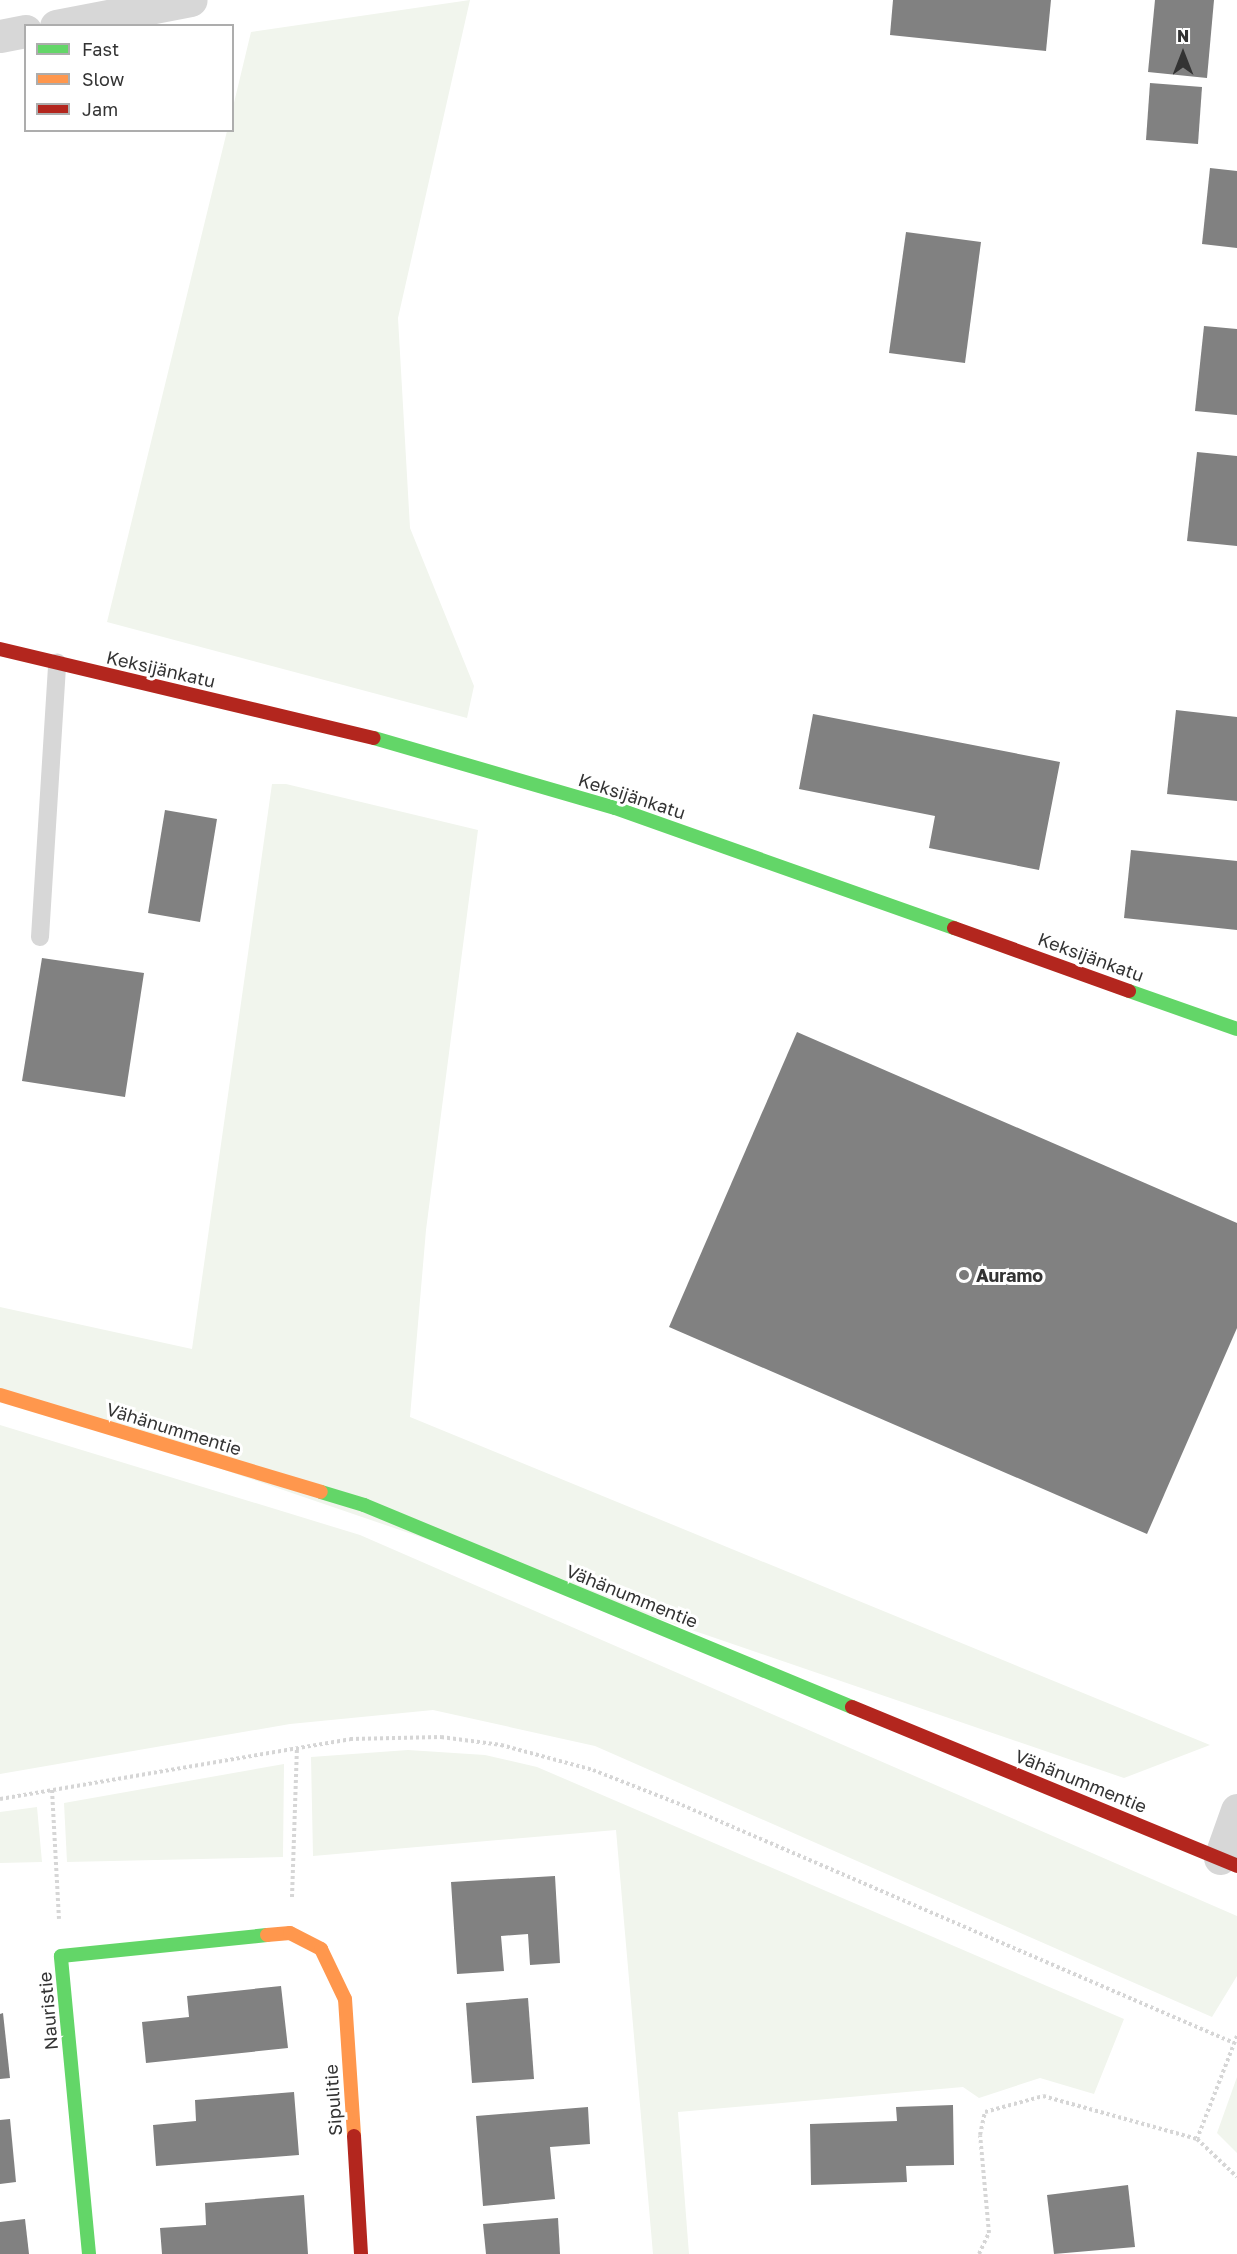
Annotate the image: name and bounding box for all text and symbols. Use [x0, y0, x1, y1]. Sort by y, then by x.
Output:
legend [24, 24, 234, 132]
north arrow [1153, 24, 1213, 84]
text: N [1177, 26, 1189, 46]
text: Fast [82, 38, 119, 60]
text: Slow [82, 68, 124, 90]
text: Jam [82, 98, 118, 120]
street label: Keksijänkatu [104, 646, 218, 692]
street label: Keksijänkatu [576, 769, 688, 823]
street label: Keksijänkatu [1035, 928, 1147, 986]
place label: Auramo [976, 1264, 1043, 1286]
marker: Auramo [957, 1268, 971, 1282]
street label: Vähänummentie [104, 1398, 244, 1460]
street label: Vähänummentie [563, 1560, 701, 1632]
street label: Vähänummentie [1012, 1745, 1150, 1817]
street label: Nauristie [34, 1971, 62, 2051]
street label: Sipulitie [320, 2064, 346, 2136]

